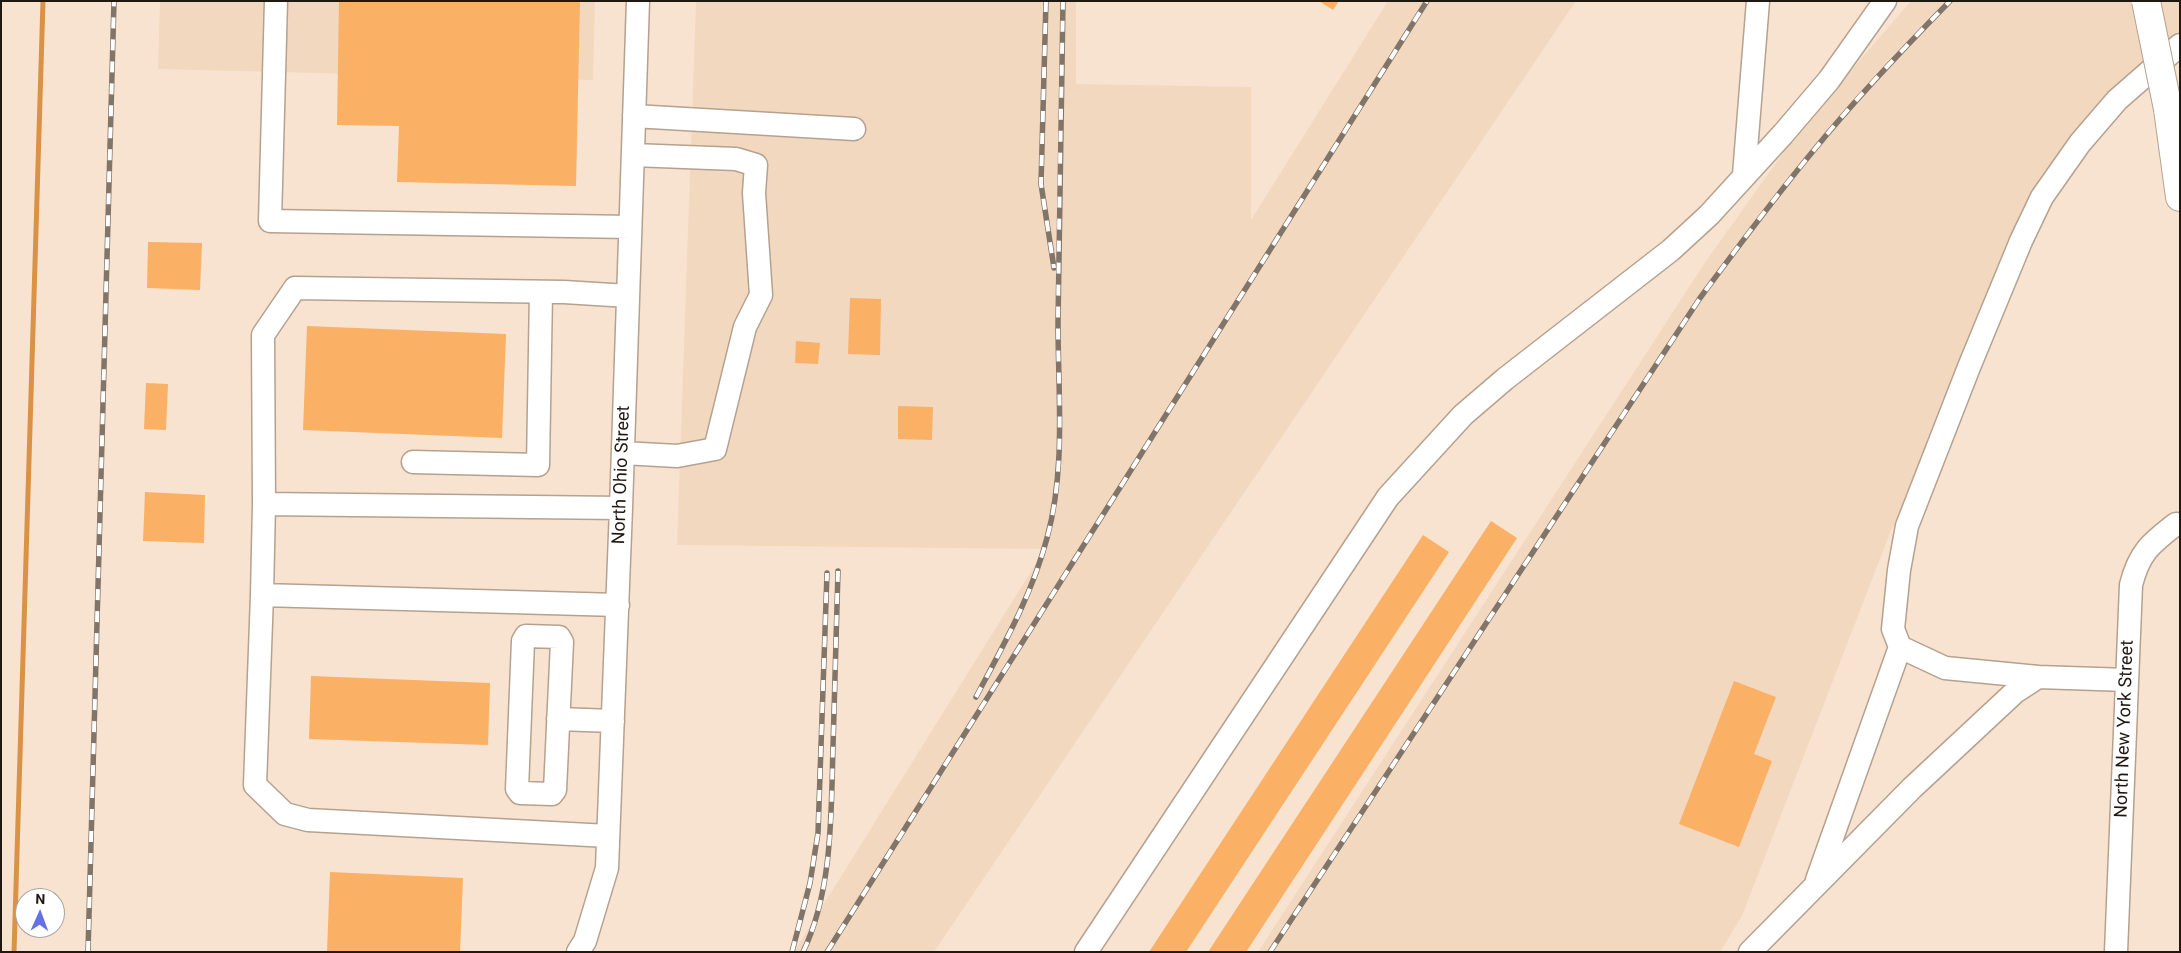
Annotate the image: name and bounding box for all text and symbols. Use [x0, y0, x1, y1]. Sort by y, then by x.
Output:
street label: North Ohio Street [609, 405, 635, 545]
street label: North New York Street [2111, 640, 2139, 818]
north arrow [15, 888, 65, 938]
text: N [35, 891, 46, 907]

